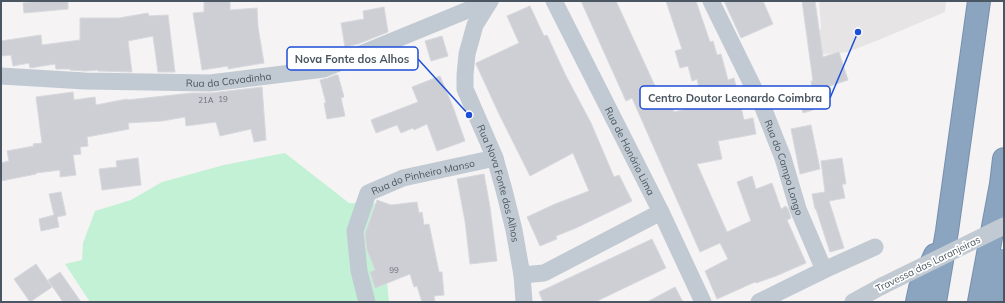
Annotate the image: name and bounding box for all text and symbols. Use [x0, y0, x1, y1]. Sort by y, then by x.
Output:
callout: Nova Fonte dos Alhos [287, 47, 418, 70]
text: Nova Fonte dos Alhos [295, 52, 410, 66]
street label: Rua da Cavadinha [186, 69, 272, 90]
callout: Centro Doutor Leonardo Coimbra [640, 86, 830, 109]
text: Centro Doutor Leonardo Coimbra [648, 91, 822, 105]
house number: 19 [218, 94, 228, 104]
house number: 21A [198, 95, 214, 105]
street label: Rua de Honório Lima [602, 104, 658, 197]
street label: Rua do Campo Longo [762, 118, 806, 217]
street label: Rua Nova Fonte dos Alhos [475, 122, 523, 243]
street label: Rua do Pinheiro Manso [369, 156, 476, 197]
street label: Travessa das Laranjeiras [873, 233, 983, 295]
house number: 99 [389, 265, 399, 275]

